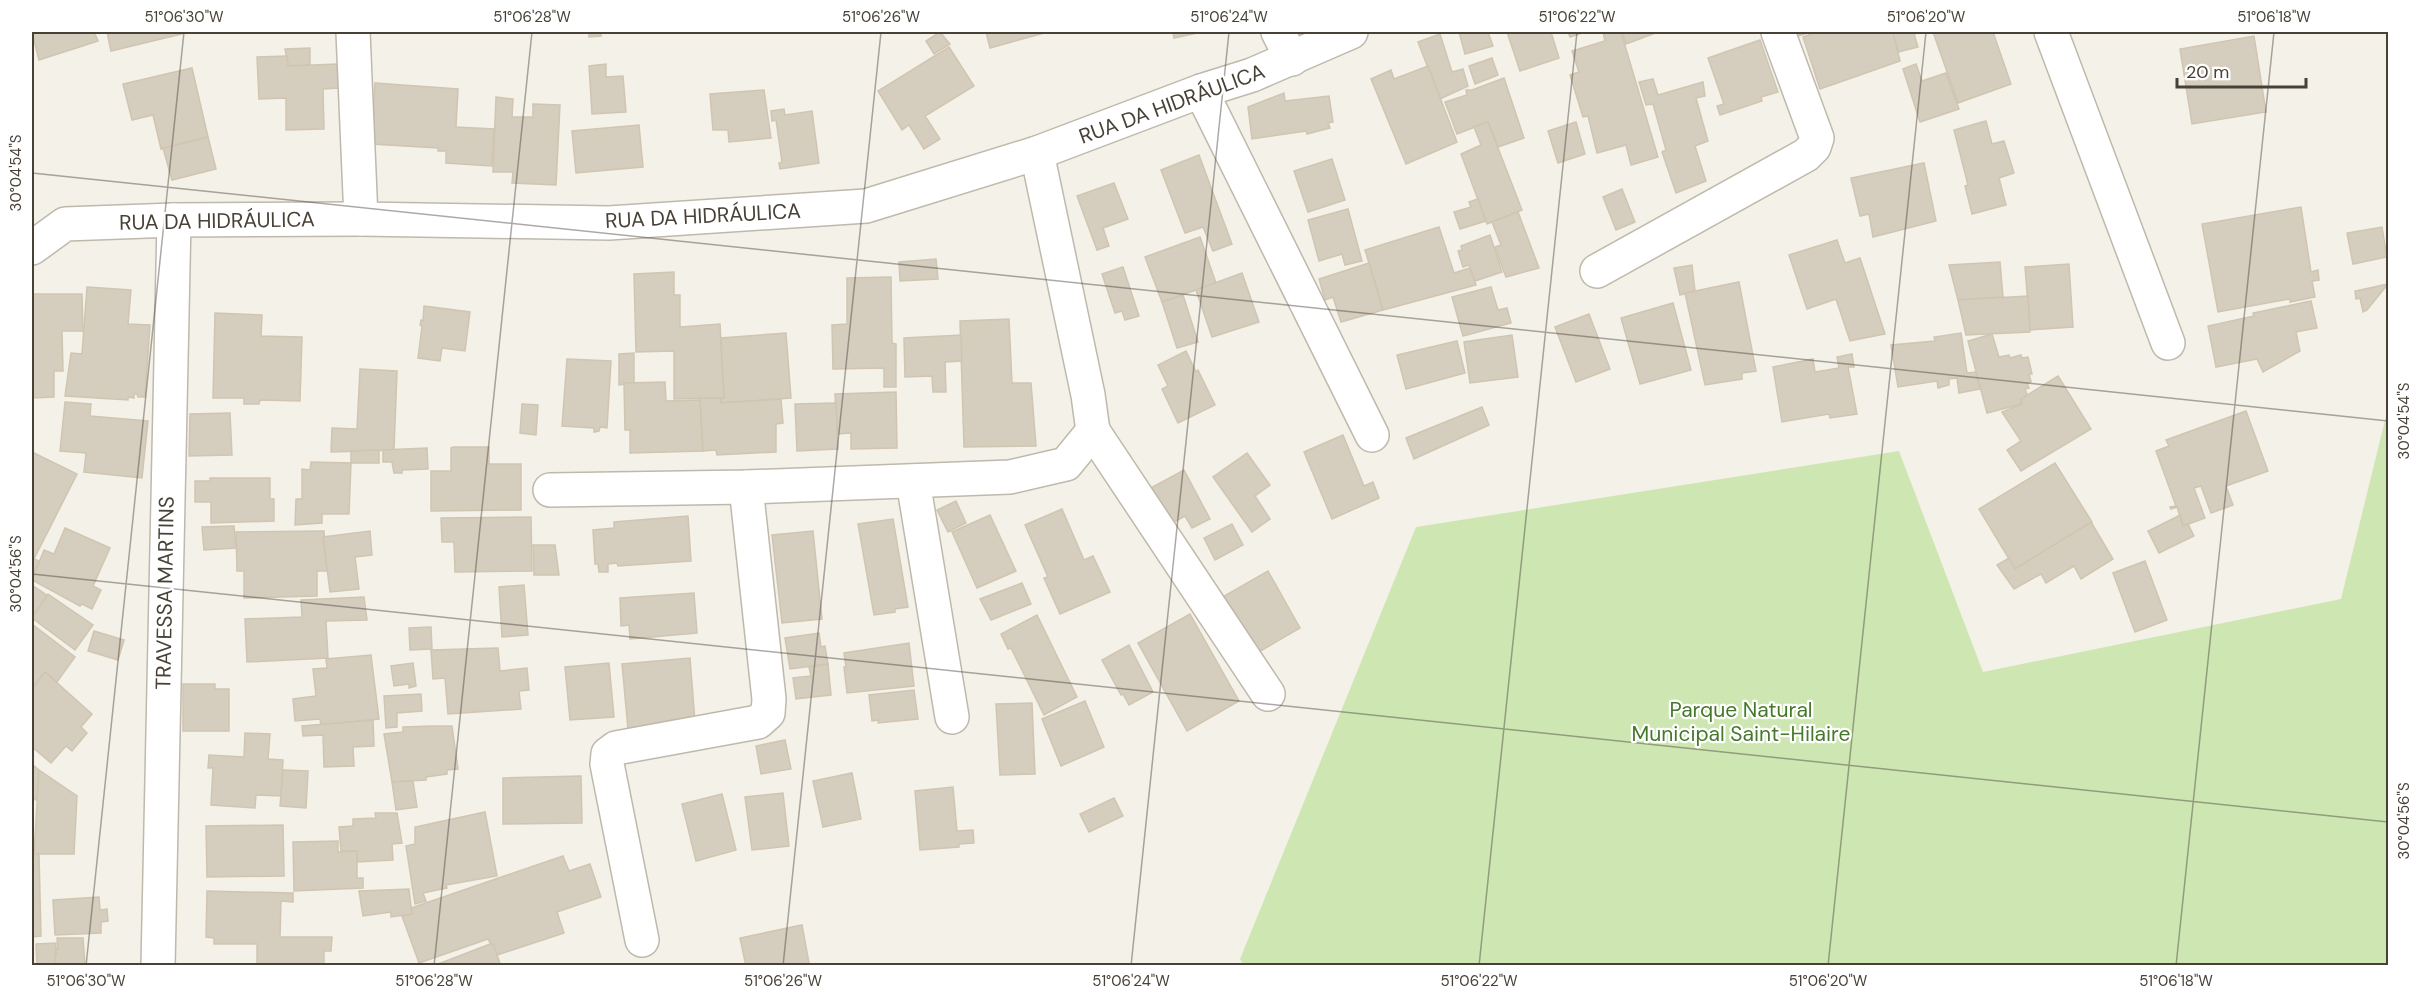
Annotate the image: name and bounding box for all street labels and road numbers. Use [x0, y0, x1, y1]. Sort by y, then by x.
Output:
street label: RUA DA HIDRÁULICA [1075, 57, 1269, 151]
street label: RUA DA HIDRÁULICA [604, 197, 802, 235]
street label: RUA DA HIDRÁULICA [119, 205, 315, 237]
street label: TRAVESSA MARTINS [149, 496, 181, 690]

